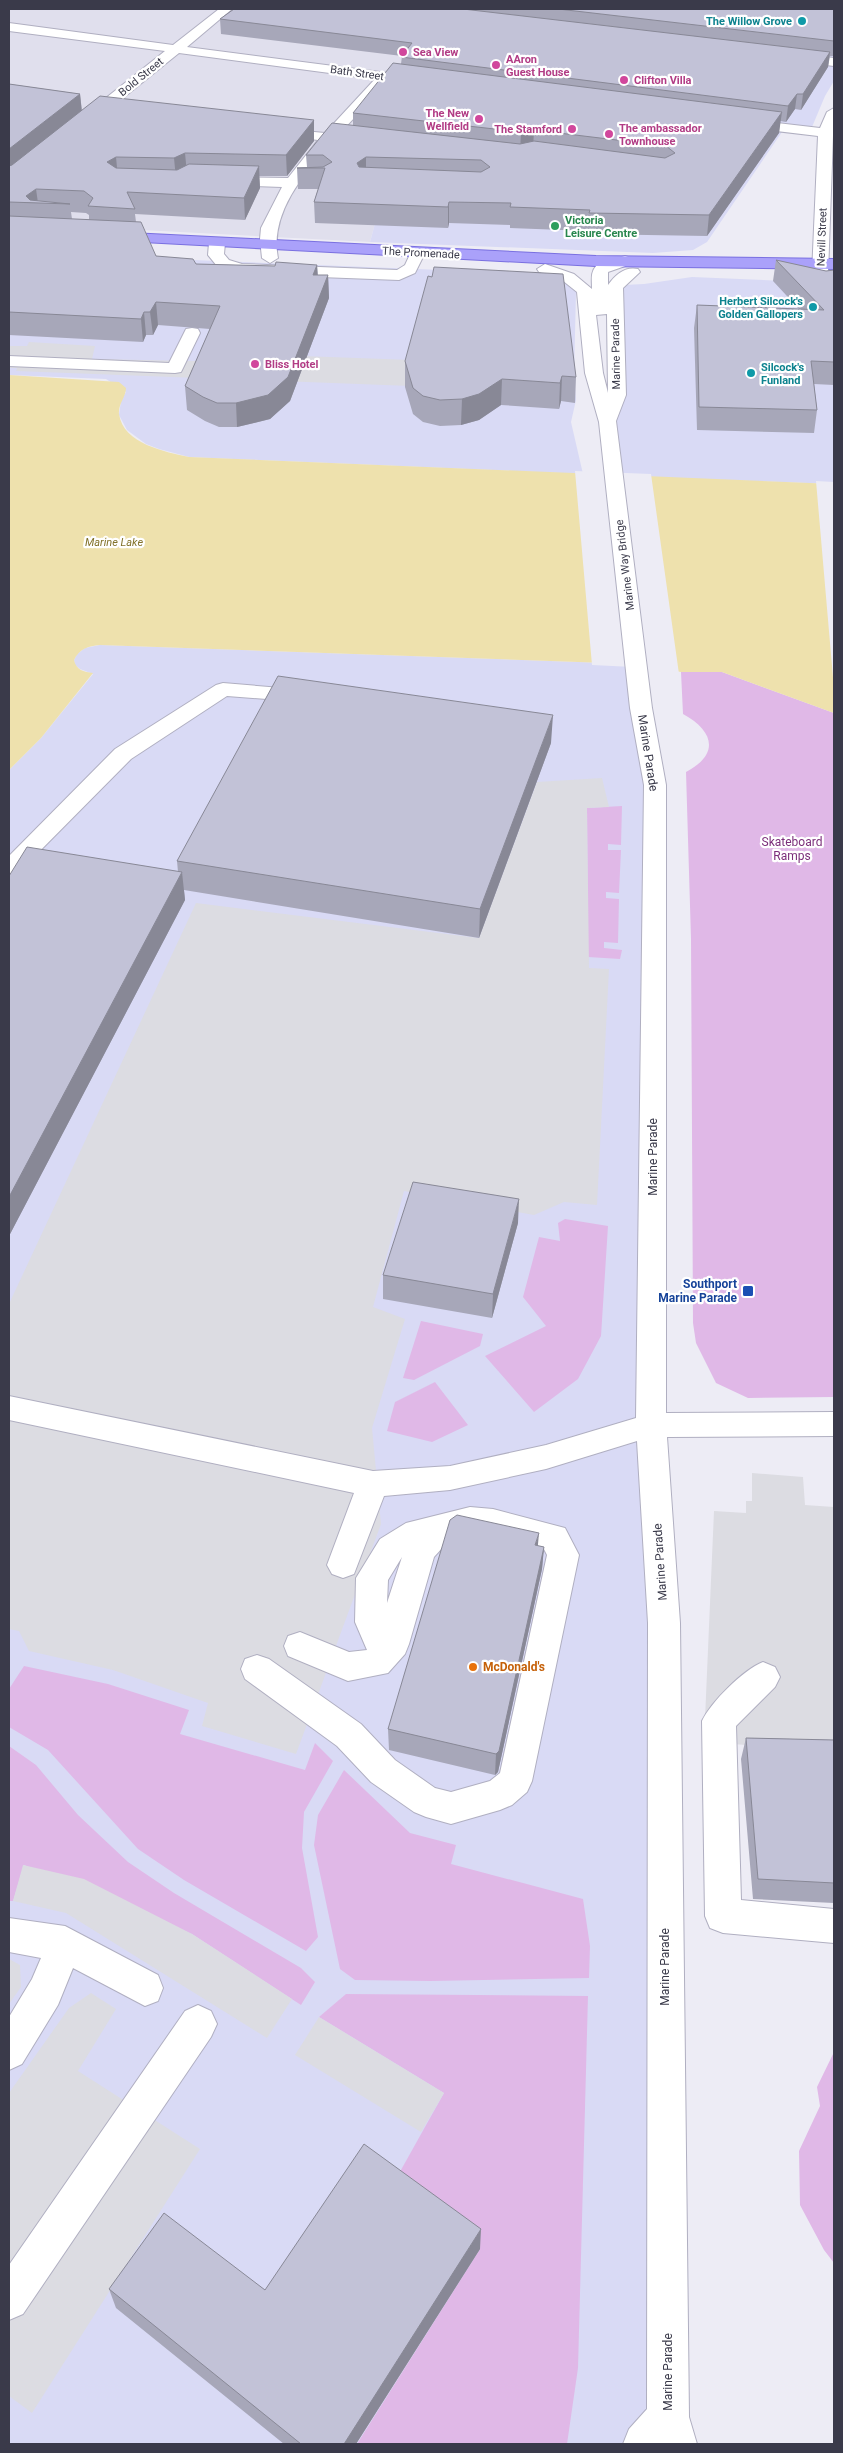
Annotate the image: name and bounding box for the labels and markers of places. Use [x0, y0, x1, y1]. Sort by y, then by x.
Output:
place label: The Willow Grove [706, 15, 792, 28]
marker: The Willow Grove [796, 15, 808, 27]
marker: Sea View [397, 46, 409, 58]
place label: Sea View [413, 46, 458, 59]
place label: AAron Guest House [506, 53, 569, 79]
marker: AAron Guest House [490, 59, 502, 71]
marker: Clifton Villa [618, 74, 630, 86]
place label: Clifton Villa [634, 74, 692, 87]
place label: The New Wellfield [426, 107, 469, 133]
marker: The New Wellfield [473, 113, 485, 125]
place label: The ambassador Townhouse [619, 122, 702, 148]
place label: The Stamford [494, 123, 562, 136]
marker: The Stamford [566, 123, 578, 135]
marker: The ambassador Townhouse [603, 128, 615, 140]
place label: Victoria Leisure Centre [565, 214, 637, 240]
marker: Victoria Leisure Centre [549, 220, 561, 232]
place label: Herbert Silcock's Golden Gallopers [718, 295, 803, 321]
marker: Herbert Silcock's Golden Gallopers [807, 301, 819, 313]
marker: Bliss Hotel [249, 358, 261, 370]
place label: Bliss Hotel [265, 358, 319, 371]
place label: Silcock's Funland [761, 361, 804, 387]
marker: Silcock's Funland [745, 367, 757, 379]
place label: Southport Marine Parade [658, 1277, 738, 1305]
marker: Southport Marine Parade [741, 1284, 755, 1298]
place label: McDonald's [483, 1660, 545, 1674]
marker: McDonald's [467, 1661, 479, 1673]

